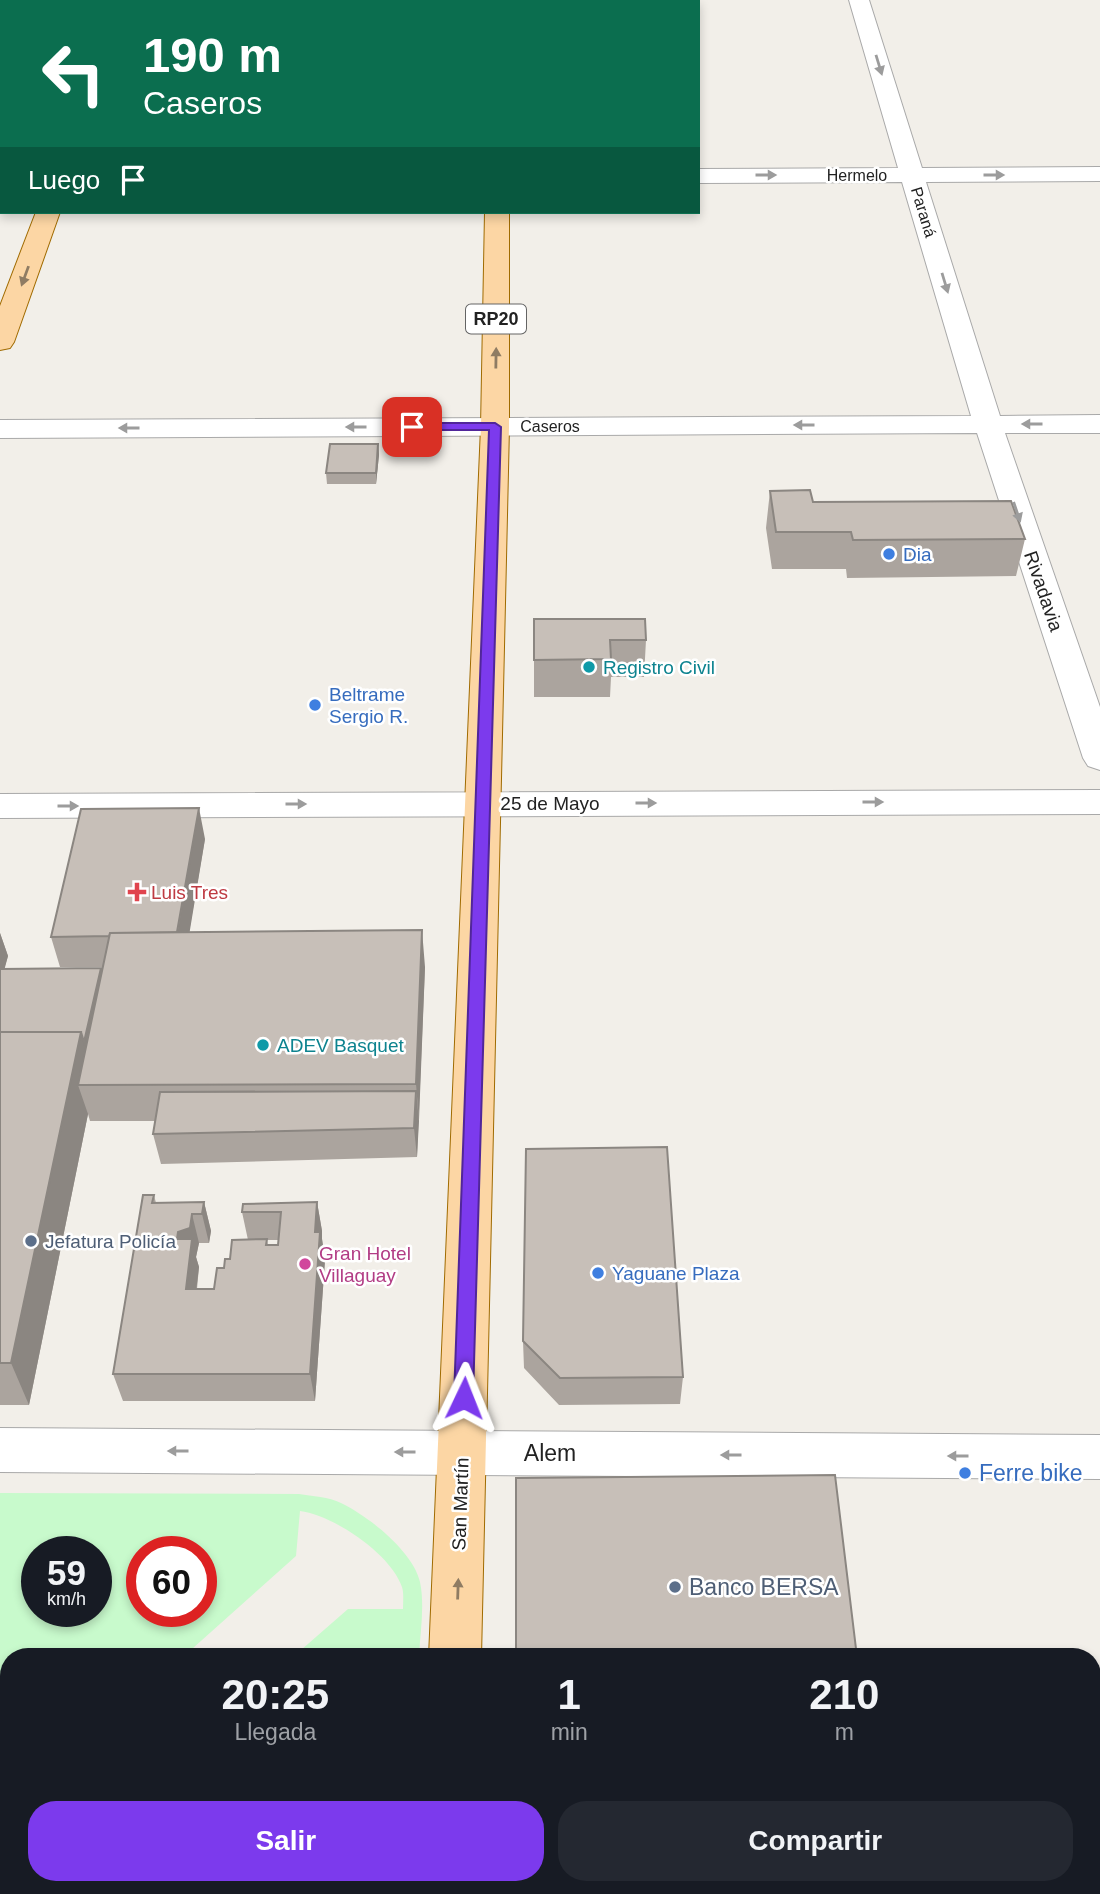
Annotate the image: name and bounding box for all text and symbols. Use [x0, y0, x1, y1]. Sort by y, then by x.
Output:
icon: left [28, 28, 119, 119]
text: 190 m [143, 28, 282, 82]
one-way arrow [875, 55, 885, 76]
text: Caseros [143, 85, 262, 121]
icon: arrive [114, 161, 152, 199]
text: Luego [28, 165, 100, 195]
street label: Hermelo [827, 167, 887, 184]
one-way arrow [756, 169, 778, 181]
one-way arrow [983, 169, 1005, 181]
street label: Paraná [908, 185, 939, 239]
one-way arrow [19, 265, 30, 286]
one-way arrow [940, 273, 951, 294]
road number: RP20 [466, 304, 526, 334]
one-way arrow [490, 347, 501, 369]
pin [382, 397, 442, 457]
icon: arrive [393, 408, 431, 446]
street label: Caseros [520, 418, 580, 435]
one-way arrow [1021, 418, 1043, 430]
one-way arrow [793, 419, 815, 431]
one-way arrow [345, 421, 367, 433]
one-way arrow [118, 422, 140, 434]
one-way arrow [1012, 502, 1023, 523]
place label: Dia [903, 544, 932, 565]
marker: Dia [881, 546, 897, 562]
street label: Rivadavia [1020, 548, 1067, 634]
place label: Registro Civil [603, 657, 715, 678]
marker: Registro Civil [581, 659, 597, 675]
place label: Beltrame Sergio R. [329, 684, 408, 727]
marker: Beltrame Sergio R. [307, 697, 323, 713]
street label: 25 de Mayo [500, 793, 600, 814]
one-way arrow [862, 796, 884, 808]
one-way arrow [635, 797, 657, 809]
one-way arrow [285, 798, 307, 810]
one-way arrow [57, 800, 79, 812]
place label: Luis Tres [151, 882, 228, 903]
marker: Luis Tres [129, 884, 145, 900]
place label: ADEV Basquet [277, 1035, 404, 1056]
marker: ADEV Basquet [255, 1037, 271, 1053]
place label: Jefatura Policía [45, 1231, 176, 1252]
marker: Jefatura Policía [23, 1233, 39, 1249]
place label: Gran Hotel Villaguay [319, 1243, 411, 1286]
marker: Gran Hotel Villaguay [297, 1256, 313, 1272]
place label: Yaguane Plaza [612, 1263, 740, 1284]
marker: Yaguane Plaza [590, 1265, 606, 1281]
position arrow [427, 1361, 501, 1435]
street label: Alem [524, 1440, 576, 1466]
one-way arrow [167, 1445, 189, 1457]
one-way arrow [394, 1446, 416, 1458]
one-way arrow [720, 1449, 742, 1460]
one-way arrow [947, 1450, 969, 1462]
street label: San Martín [448, 1457, 473, 1551]
place label: Ferre bike [979, 1460, 1083, 1486]
marker: Ferre bike [957, 1465, 973, 1481]
speed limit sign: 60 [126, 1536, 217, 1627]
text: 59 [47, 1553, 86, 1592]
place label: Banco BERSA [689, 1574, 839, 1600]
one-way arrow [452, 1578, 463, 1600]
marker: Banco BERSA [667, 1579, 683, 1595]
text: km/h [47, 1589, 86, 1609]
text: 20:25 [222, 1671, 329, 1718]
text: 1 [557, 1671, 581, 1718]
text: 210 [809, 1671, 879, 1718]
text: Llegada [234, 1719, 316, 1745]
text: min [551, 1719, 588, 1745]
text: m [835, 1719, 854, 1745]
button: Salir [28, 1801, 544, 1881]
button: Compartir [558, 1801, 1073, 1881]

